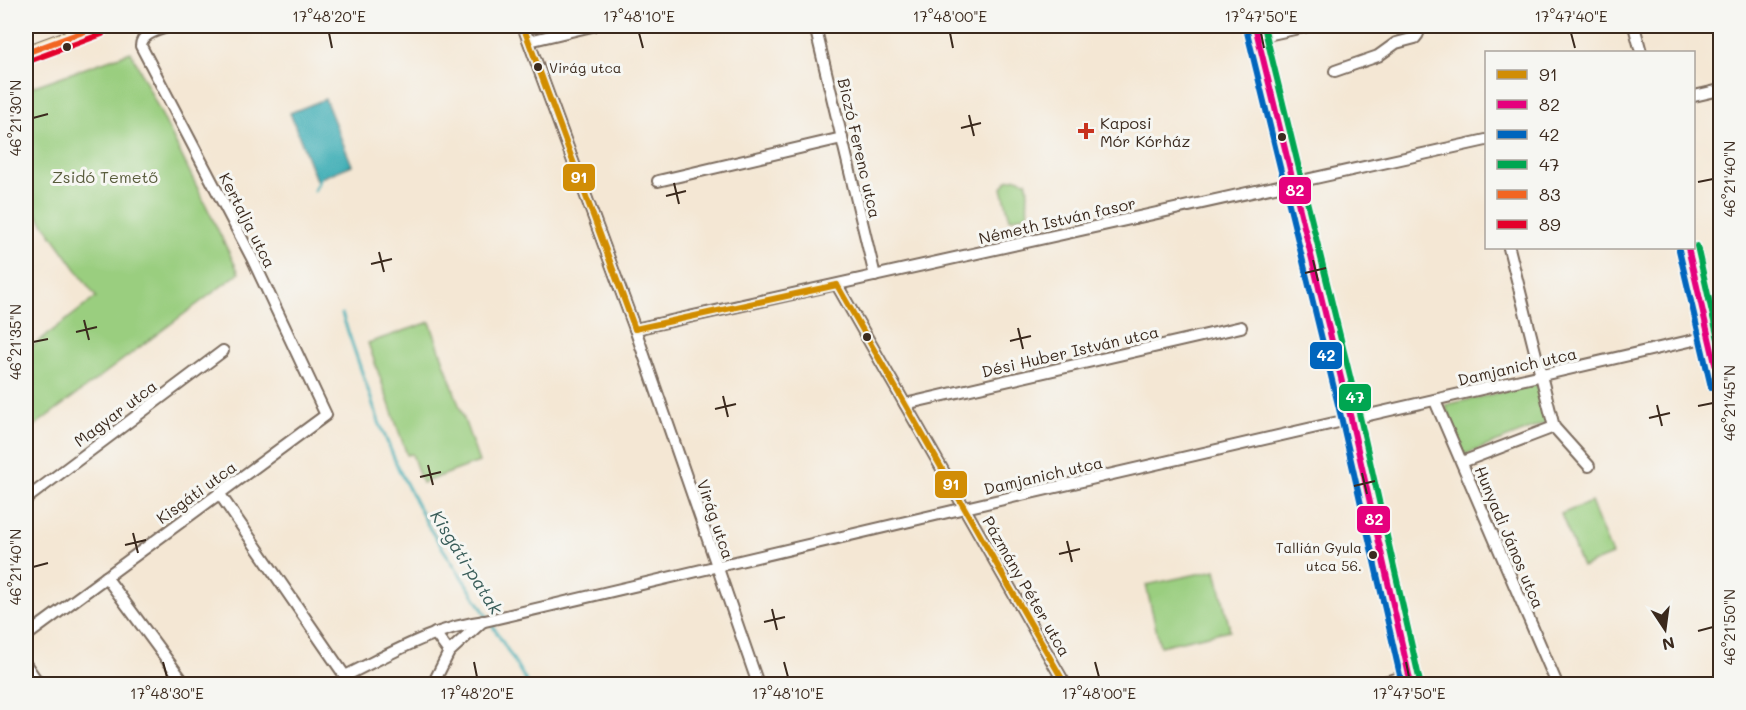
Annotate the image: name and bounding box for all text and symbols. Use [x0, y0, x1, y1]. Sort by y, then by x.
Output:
text: 17°48'20"E [292, 6, 366, 26]
text: 17°48'10"E [603, 6, 675, 26]
text: 17°48'00"E [913, 6, 988, 26]
text: 17°47'50"E [1224, 6, 1298, 26]
text: 17°47'40"E [1534, 6, 1608, 26]
unlabelled marker [61, 41, 73, 53]
legend [1485, 51, 1695, 249]
place label: Virág utca [549, 58, 621, 77]
marker: Virág utca [532, 61, 544, 73]
text: 91 [1539, 62, 1558, 86]
street label: Biczó Ferenc utca [834, 76, 886, 220]
text: 46°21'30"N [5, 80, 25, 156]
text: 82 [1539, 92, 1560, 116]
place label: Kaposi Mór Kórház [1100, 112, 1191, 151]
marker: Kaposi Mór Kórház [1077, 122, 1095, 140]
text: 42 [1539, 122, 1560, 146]
unlabelled marker [1276, 131, 1288, 143]
text: 46°21'40"N [1719, 141, 1739, 217]
text: 47 [1539, 152, 1560, 176]
line badge: 91 [562, 163, 596, 192]
park label: Zsidó Temető [52, 166, 158, 187]
text: 91 [571, 166, 587, 187]
street label: Kertalja utca [215, 169, 281, 271]
line badge: 82 [1278, 176, 1312, 205]
text: 82 [1286, 179, 1304, 200]
text: 83 [1539, 182, 1560, 206]
street label: Németh István fasor [976, 192, 1138, 248]
text: 89 [1539, 212, 1561, 236]
text: 46°21'35"N [5, 304, 25, 380]
street label: Dési Huber István utca [979, 320, 1161, 382]
unlabelled marker [861, 331, 873, 343]
line badge: 42 [1309, 341, 1343, 370]
street label: Damjanich utca [1455, 342, 1579, 390]
text: 42 [1316, 344, 1336, 365]
text: 46°21'45"N [1719, 365, 1739, 441]
street label: Magyar utca [69, 375, 161, 451]
line badge: 47 [1338, 383, 1372, 412]
text: 47 [1345, 386, 1365, 407]
street label: Damjanich utca [981, 451, 1105, 499]
street label: Kisgáti utca [152, 456, 240, 528]
street label: Hunyadi János utca [1471, 463, 1550, 611]
line badge: 91 [934, 470, 968, 499]
text: 91 [943, 473, 959, 494]
street label: Virág utca [693, 476, 739, 562]
water label: Kisgáti-patak [425, 505, 509, 619]
line badge: 82 [1356, 505, 1391, 534]
text: 82 [1365, 508, 1383, 529]
street label: Pázmány Péter utca [978, 512, 1076, 660]
text: 46°21'40"N [5, 529, 25, 605]
place label: Tallián Gyula utca 56. [1276, 538, 1362, 575]
marker: Tallián Gyula utca 56. [1367, 549, 1379, 561]
text: 46°21'50"N [1719, 589, 1739, 665]
north arrow [1635, 599, 1695, 659]
text: N [1660, 633, 1677, 656]
text: 17°48'30"E [130, 683, 204, 703]
text: 17°48'20"E [440, 683, 514, 703]
text: 17°48'10"E [752, 683, 824, 703]
text: 17°48'00"E [1062, 683, 1137, 703]
text: 17°47'50"E [1372, 683, 1446, 703]

